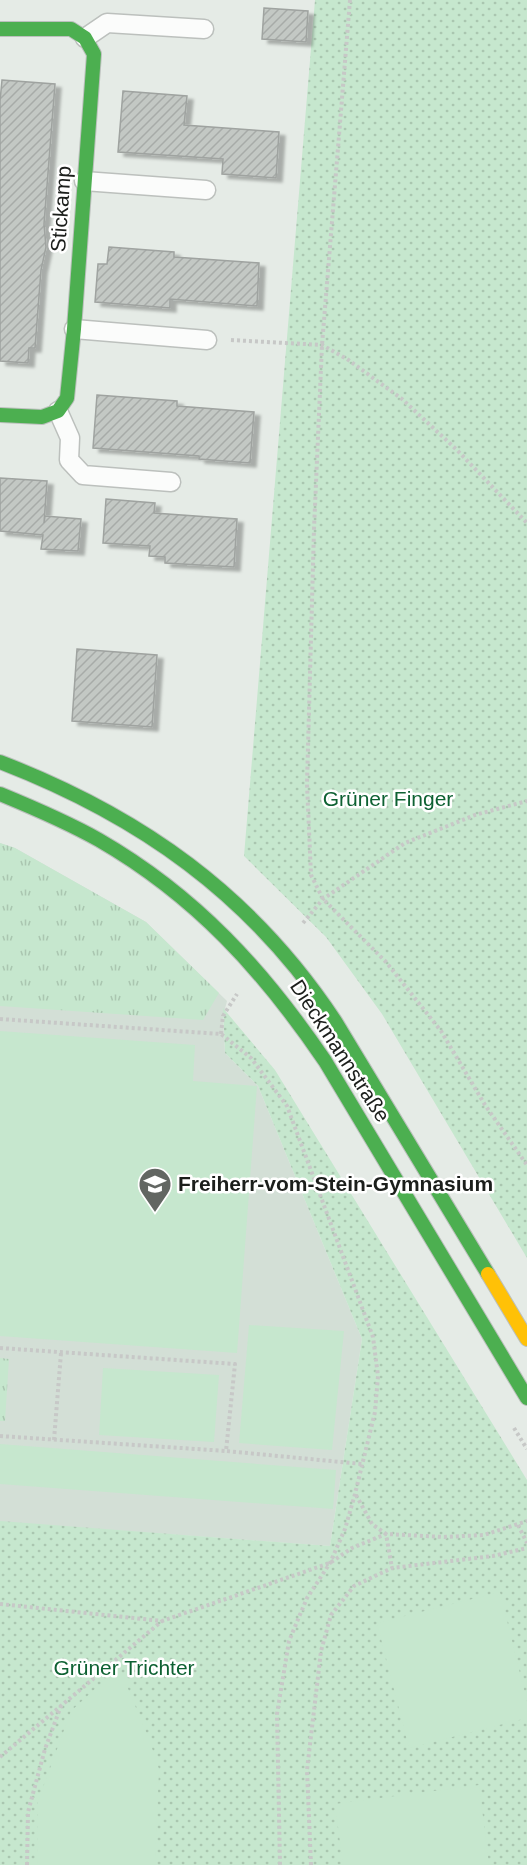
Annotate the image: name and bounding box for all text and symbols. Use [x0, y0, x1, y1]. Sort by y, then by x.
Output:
street label: Stickamp [46, 165, 75, 253]
park label: Grüner Finger [323, 787, 453, 810]
street label: Dieckmannstraße [286, 975, 395, 1126]
school or university icon: Freiherr-vom-Stein-Gymnasium [137, 1166, 173, 1213]
place label: Freiherr-vom-Stein-Gymnasium [178, 1172, 493, 1195]
park label: Grüner Trichter [53, 1656, 195, 1679]

